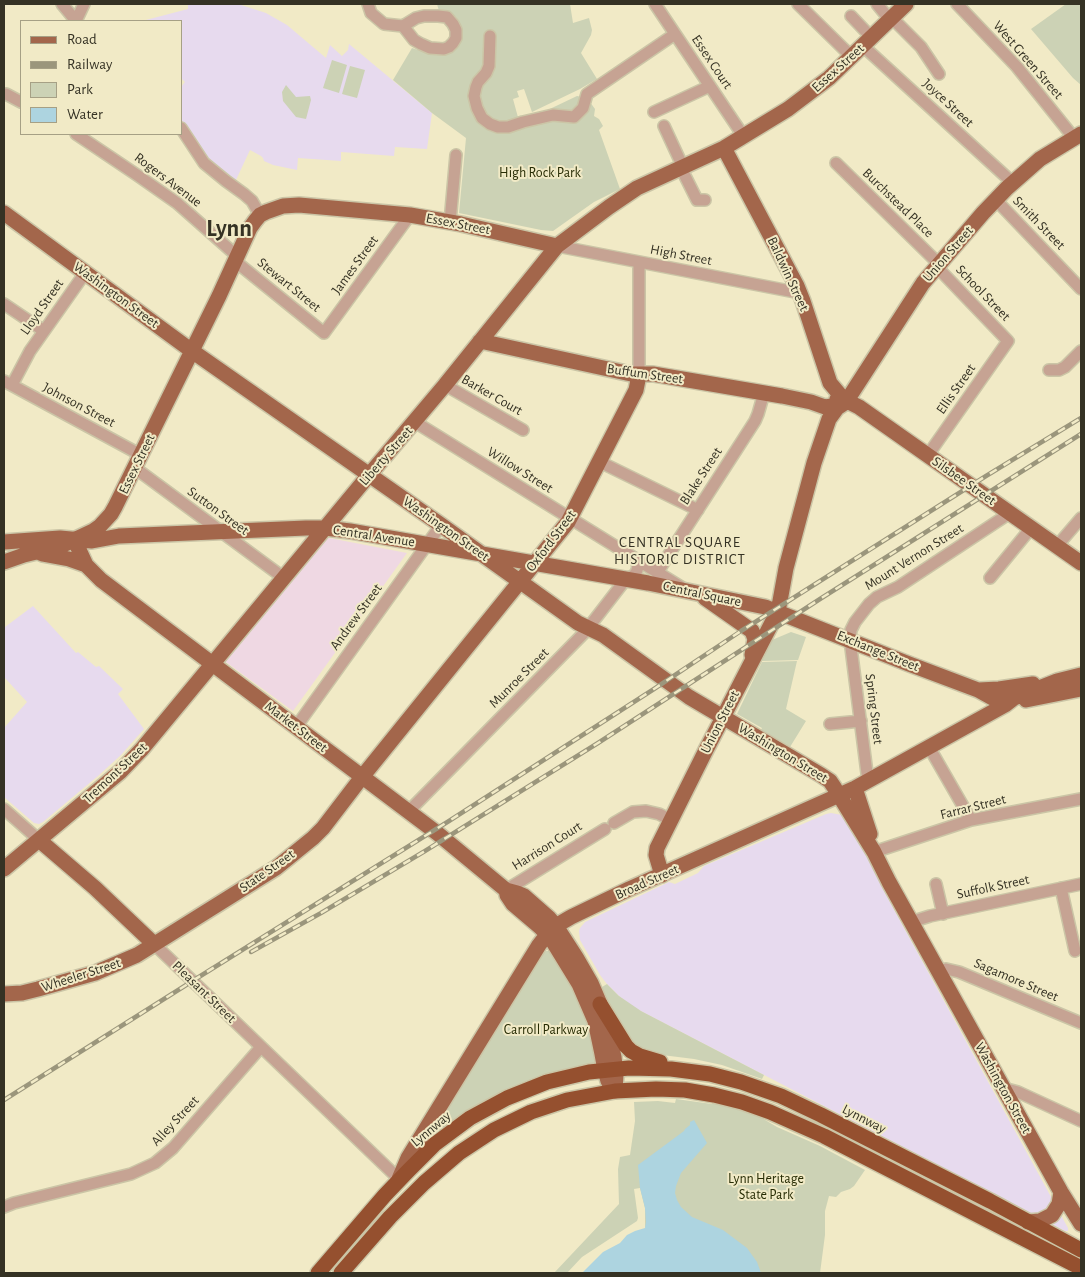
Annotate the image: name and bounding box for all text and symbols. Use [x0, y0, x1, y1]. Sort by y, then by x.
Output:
street label: West Green Street [989, 17, 1067, 103]
legend [20, 20, 182, 135]
text: Road [67, 32, 97, 47]
street label: Essex Court [688, 32, 736, 92]
street label: Essex Street [808, 40, 868, 96]
text: Railway [67, 57, 112, 72]
street label: Joyce Street [919, 75, 977, 131]
text: Park [67, 82, 93, 97]
text: Water [67, 107, 103, 122]
street label: Rogers Avenue [131, 149, 205, 211]
park label: High Rock Park [499, 165, 581, 181]
street label: Burchstead Place [859, 165, 937, 241]
street label: Smith Street [1009, 193, 1069, 253]
street label: Essex Street [425, 210, 491, 238]
district label: Lynn [206, 215, 252, 243]
street label: Union Street [919, 223, 977, 285]
street label: James Street [328, 232, 382, 298]
street label: Baldwin Street [763, 234, 813, 314]
street label: High Street [649, 241, 713, 269]
street label: Stewart Street [254, 254, 324, 316]
street label: Washington Street [70, 258, 162, 332]
street label: School Street [952, 261, 1014, 325]
street label: Lloyd Street [17, 276, 67, 338]
street label: Buffum Street [606, 360, 684, 388]
street label: Ellis Street [933, 361, 979, 417]
street label: Barker Court [458, 371, 526, 419]
street label: Johnson Street [40, 379, 118, 431]
street label: Liberty Street [356, 423, 416, 489]
street label: Essex Street [115, 431, 159, 497]
street label: Willow Street [484, 443, 556, 497]
street label: Blake Street [676, 444, 726, 508]
street label: Silsbee Street [929, 453, 999, 509]
street label: Sutton Street [184, 483, 252, 539]
street label: Washington Street [400, 493, 492, 565]
street label: Oxford Street [522, 507, 580, 575]
street label: Mount Vernon Street [861, 520, 967, 594]
street label: Central Avenue [332, 521, 416, 551]
district label: CENTRAL SQUARE HISTORIC DISTRICT [612, 533, 748, 568]
street label: Central Square [661, 578, 743, 610]
street label: Andrew Street [326, 580, 386, 654]
street label: Exchange Street [834, 627, 922, 675]
street label: Munroe Street [486, 645, 552, 711]
street label: Spring Street [861, 673, 887, 745]
street label: Union Street [697, 688, 743, 756]
street label: Market Street [261, 698, 331, 756]
street label: Washington Street [735, 720, 831, 786]
street label: Tremont Street [79, 739, 151, 807]
street label: Farrar Street [938, 791, 1008, 823]
street label: Harrison Court [509, 818, 585, 874]
street label: State Street [236, 846, 298, 896]
street label: Broad Street [613, 861, 681, 903]
street label: Suffolk Street [955, 871, 1031, 903]
street label: Wheeler Street [39, 954, 123, 996]
street label: Sagamore Street [971, 955, 1061, 1005]
street label: Pleasant Street [169, 957, 239, 1027]
park label: Carroll Parkway [504, 1022, 588, 1038]
street label: Washington Street [971, 1039, 1035, 1137]
street label: Alley Street [147, 1092, 203, 1150]
street label: Lynnway [839, 1101, 889, 1137]
street label: Lynnway [408, 1107, 454, 1151]
park label: Lynn Heritage State Park [728, 1171, 804, 1204]

